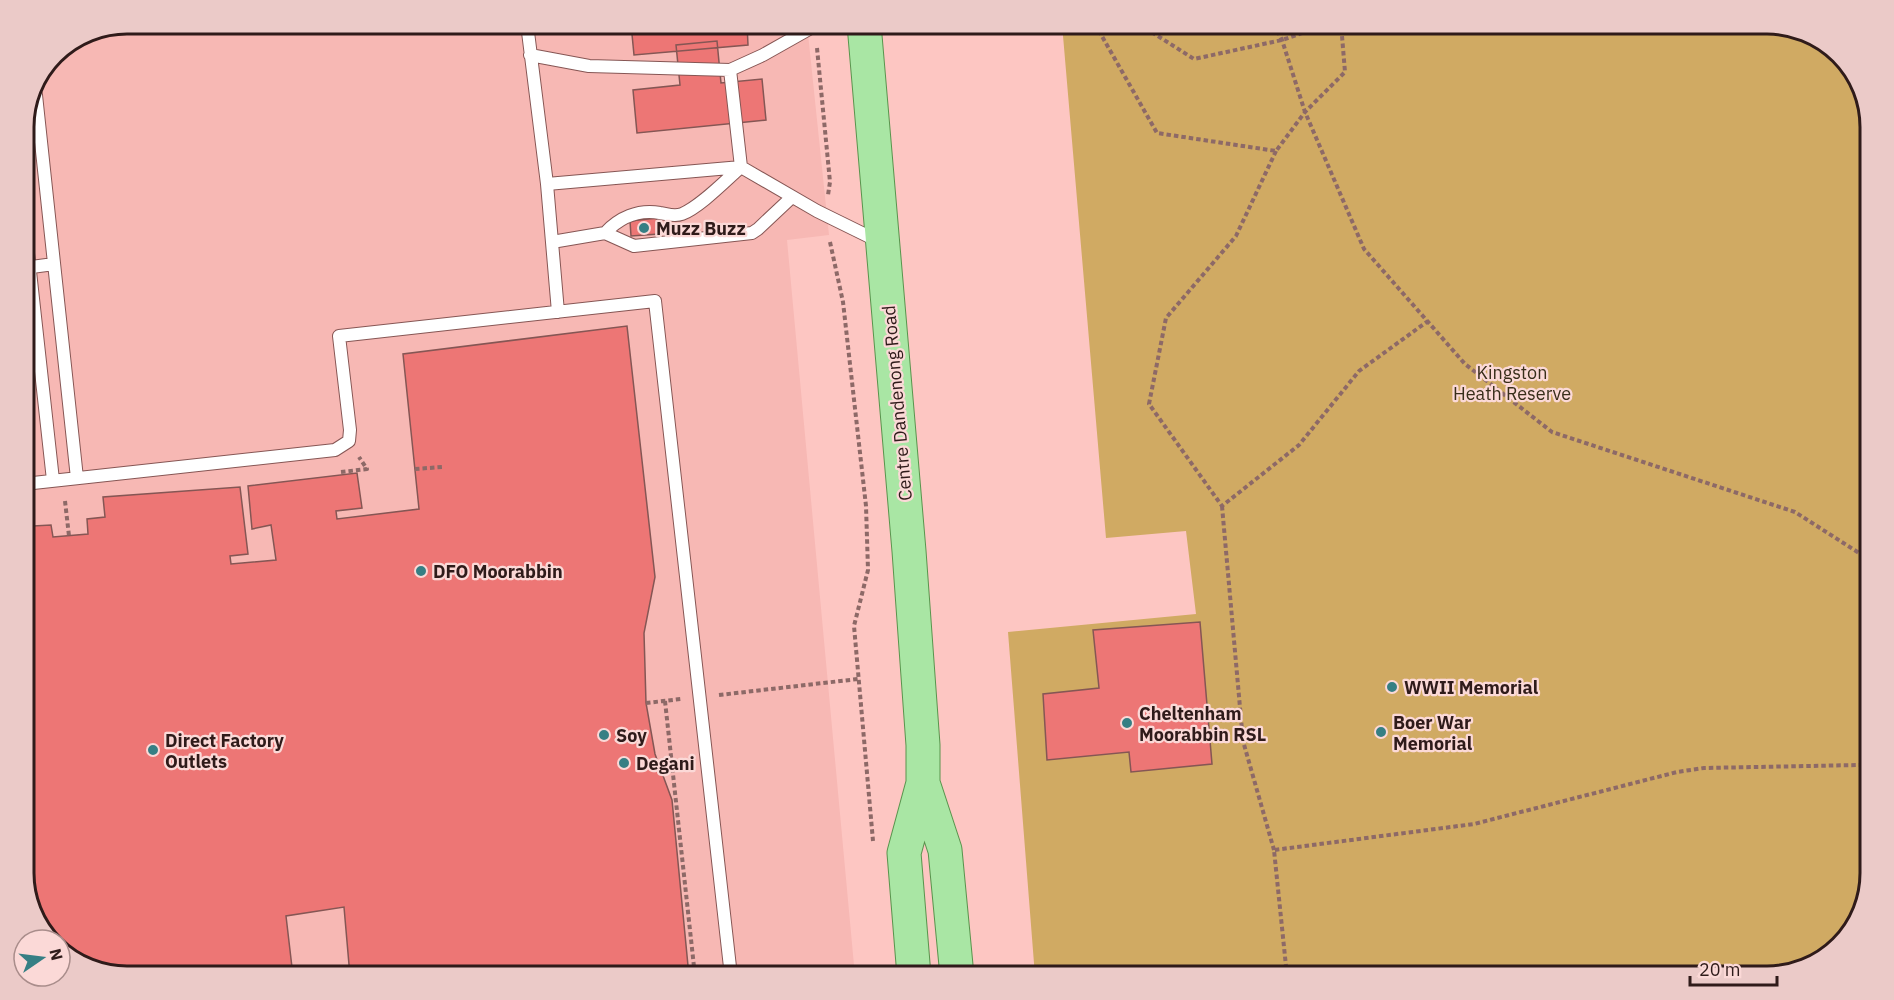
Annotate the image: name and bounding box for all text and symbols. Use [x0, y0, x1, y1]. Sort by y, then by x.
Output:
place label: Muzz Buzz [656, 217, 746, 240]
marker: Muzz Buzz [637, 221, 651, 235]
street label: Centre Dandenong Road [877, 304, 917, 502]
park label: Kingston Heath Reserve [1453, 361, 1571, 405]
place label: DFO Moorabbin [433, 560, 563, 583]
marker: DFO Moorabbin [414, 564, 428, 578]
place label: WWII Memorial [1404, 676, 1539, 699]
marker: WWII Memorial [1385, 680, 1399, 694]
place label: Cheltenham Moorabbin RSL [1139, 702, 1266, 746]
place label: Boer War Memorial [1393, 711, 1473, 755]
marker: Cheltenham Moorabbin RSL [1120, 716, 1134, 730]
place label: Soy [616, 724, 647, 747]
marker: Boer War Memorial [1374, 725, 1388, 739]
marker: Soy [597, 728, 611, 742]
place label: Direct Factory Outlets [165, 729, 284, 773]
marker: Direct Factory Outlets [146, 743, 160, 757]
place label: Degani [636, 752, 695, 775]
marker: Degani [617, 756, 631, 770]
north arrow [12, 928, 72, 988]
text: N [45, 946, 68, 962]
scale bar [1690, 949, 1777, 987]
text: 20 m [1699, 958, 1741, 981]

